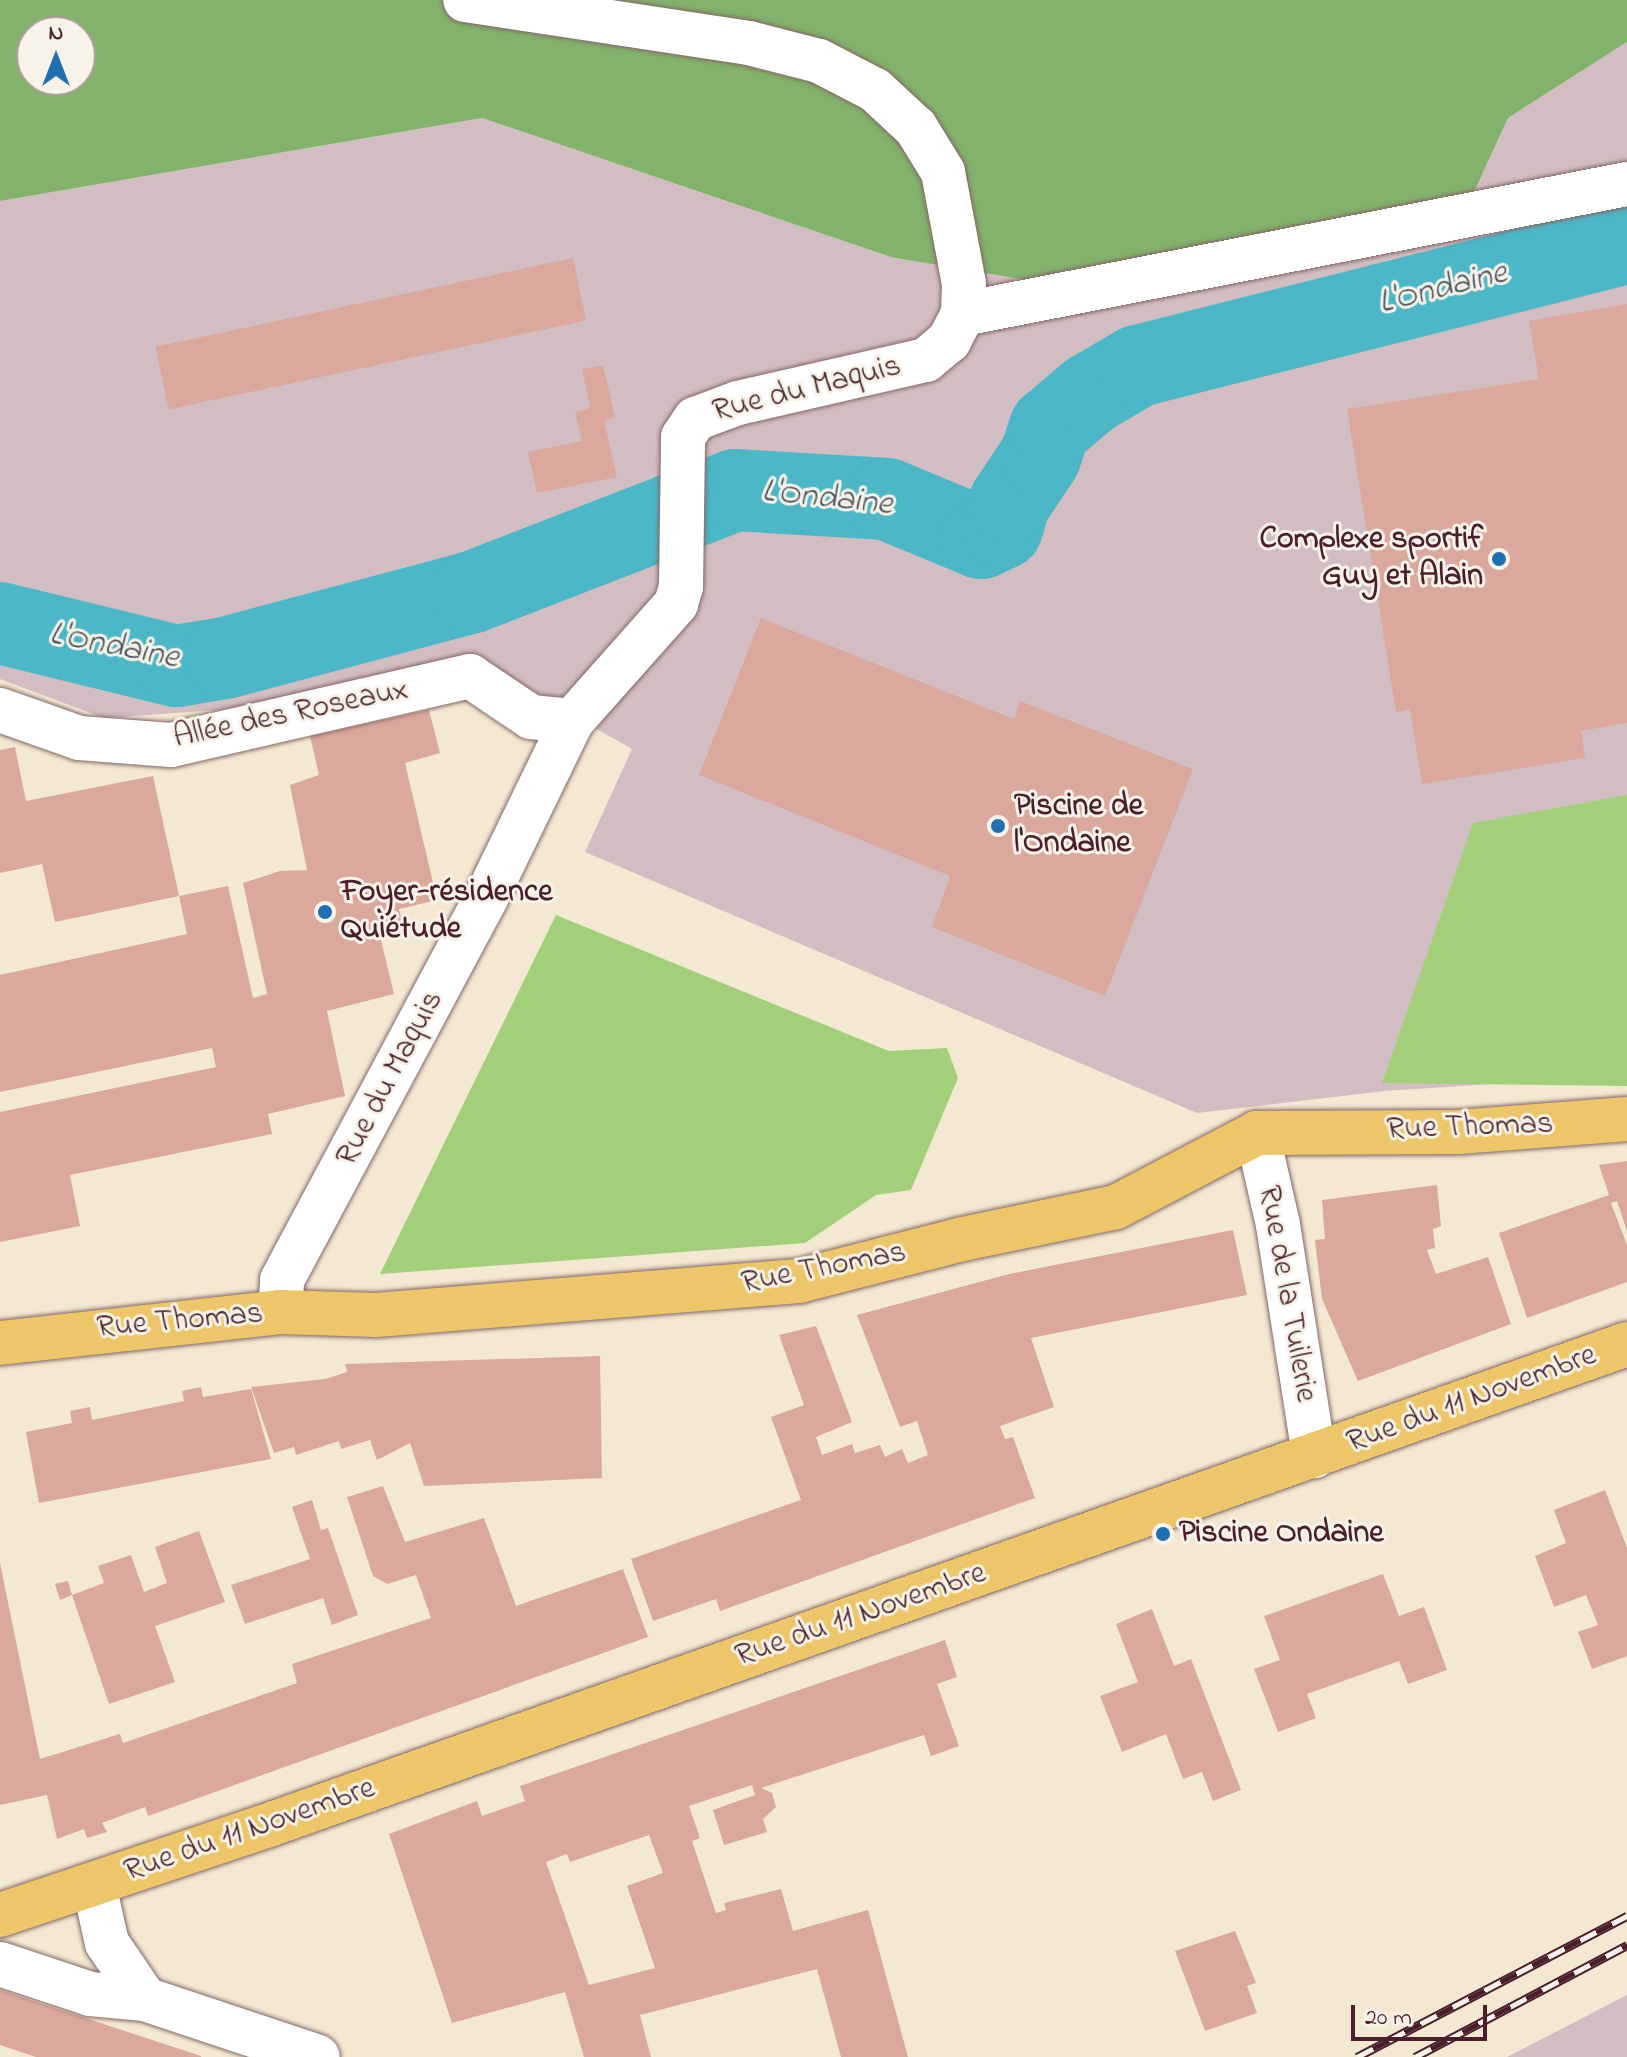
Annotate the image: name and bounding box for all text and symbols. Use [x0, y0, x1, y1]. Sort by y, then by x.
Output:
north arrow [16, 16, 96, 96]
text: N [49, 18, 63, 50]
water label: L'Ondaine [1375, 253, 1511, 325]
street label: Rue du Maquis [709, 348, 905, 432]
water label: L'Ondaine [760, 472, 894, 526]
place label: Complexe sportif Guy et Alain [1260, 522, 1483, 597]
marker: Complexe sportif Guy et Alain [1490, 550, 1508, 568]
water label: L'Ondaine [46, 614, 182, 680]
street label: Allée des Roseaux [170, 671, 412, 759]
place label: Piscine de l'Ondaine [1014, 789, 1143, 864]
marker: Piscine de l'Ondaine [989, 817, 1007, 835]
place label: Foyer-résidence Quiétude [341, 875, 552, 950]
marker: Foyer-résidence Quiétude [316, 903, 334, 921]
street label: Rue du Maquis [329, 985, 453, 1173]
street label: Rue Thomas [1386, 1106, 1554, 1150]
street label: Rue de la Tuilerie [1248, 1183, 1324, 1405]
street label: Rue Thomas [738, 1234, 910, 1304]
street label: Rue Thomas [95, 1296, 265, 1348]
street label: Rue du 11 Novembre [1342, 1337, 1602, 1463]
place label: Piscine Ondaine [1179, 1515, 1384, 1553]
marker: Piscine Ondaine [1154, 1525, 1172, 1543]
street label: Rue du 11 Novembre [731, 1555, 991, 1677]
street label: Rue du 11 Novembre [120, 1770, 380, 1892]
scale bar [1355, 1989, 1491, 2039]
text: 20 m [1365, 2001, 1412, 2036]

